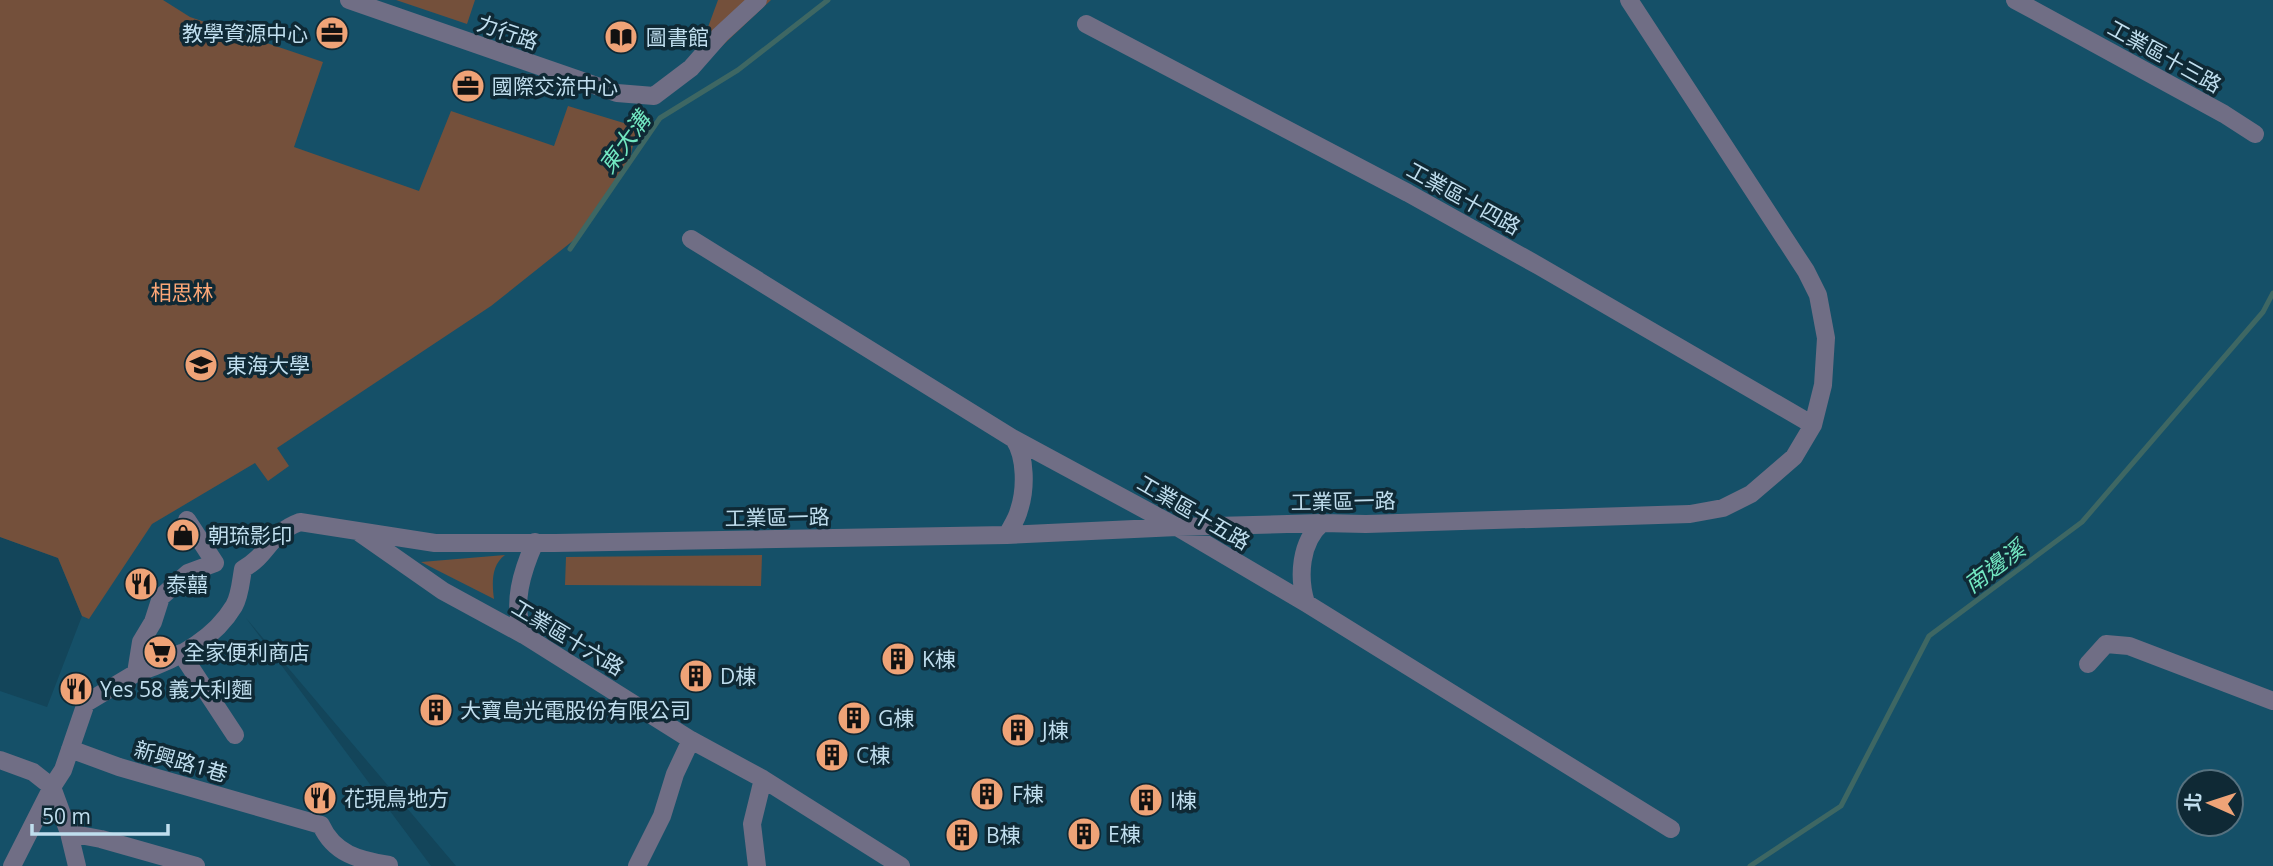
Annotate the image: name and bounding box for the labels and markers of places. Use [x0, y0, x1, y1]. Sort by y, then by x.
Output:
office icon: 教學資源中心 [313, 14, 351, 52]
library icon: 圖書館 [602, 18, 640, 56]
place label: 教學資源中心 [182, 19, 308, 47]
place label: 圖書館 [646, 23, 709, 51]
office icon: 國際交流中心 [449, 67, 487, 105]
place label: 國際交流中心 [492, 72, 618, 100]
school or university icon: 東海大學 [182, 346, 220, 384]
place label: 東海大學 [226, 351, 310, 379]
shop icon: 朝琉影印 [164, 516, 202, 554]
place label: 朝琉影印 [208, 521, 292, 549]
restaurant icon: 泰囍 [122, 565, 160, 603]
place label: 泰囍 [166, 570, 208, 598]
supermarket icon: 全家便利商店 [141, 633, 179, 671]
place label: 全家便利商店 [184, 638, 310, 666]
building icon: K棟 [879, 640, 917, 678]
place label: K棟 [922, 645, 956, 673]
building icon: D棟 [677, 657, 715, 695]
place label: D棟 [720, 662, 756, 690]
restaurant icon: Yes 58 義大利麵 [57, 670, 95, 708]
place label: Yes 58 義大利麵 [100, 675, 252, 703]
building icon: 大寶島光電股份有限公司 [417, 691, 455, 729]
place label: 大寶島光電股份有限公司 [460, 696, 691, 724]
building icon: G棟 [835, 699, 873, 737]
place label: G棟 [878, 704, 914, 732]
building icon: J棟 [999, 711, 1037, 749]
place label: J棟 [1040, 716, 1069, 744]
building icon: C棟 [813, 736, 851, 774]
place label: C棟 [856, 741, 890, 769]
building icon: F棟 [968, 775, 1006, 813]
restaurant icon: 花現鳥地方 [301, 779, 339, 817]
place label: F棟 [1012, 780, 1044, 808]
building icon: I棟 [1127, 781, 1165, 819]
place label: 花現鳥地方 [344, 784, 449, 812]
place label: I棟 [1170, 786, 1197, 814]
building icon: E棟 [1065, 815, 1103, 853]
building icon: B棟 [943, 816, 981, 854]
place label: E棟 [1108, 820, 1141, 848]
place label: B棟 [986, 821, 1021, 849]

